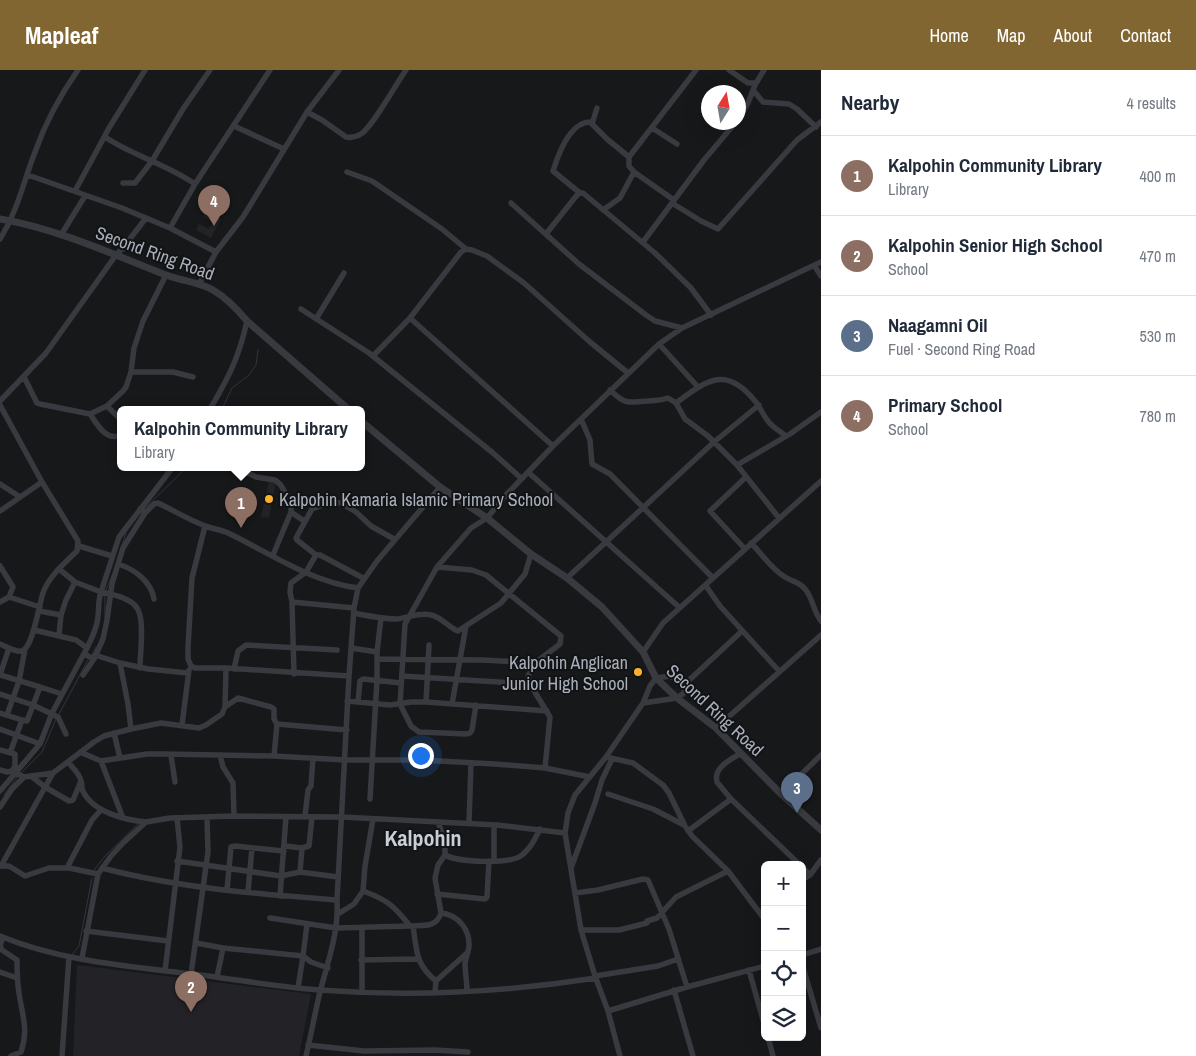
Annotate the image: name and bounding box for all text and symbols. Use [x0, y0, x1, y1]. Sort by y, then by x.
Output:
text: Mapleaf [25, 19, 98, 51]
text: Home [929, 23, 969, 48]
text: Map [997, 23, 1026, 48]
text: About [1054, 23, 1092, 48]
text: Contact [1120, 23, 1171, 48]
north arrow [701, 85, 746, 130]
text: Nearby [841, 88, 899, 117]
text: 4 results [1126, 92, 1176, 114]
text: Kalpohin Community Library [888, 152, 1102, 178]
text: 1 [853, 165, 861, 187]
text: 400 m [1140, 165, 1176, 187]
text: Library [888, 178, 929, 200]
pin: 4 [198, 185, 230, 226]
street label: Second Ring Road [92, 220, 218, 286]
text: Kalpohin Senior High School [888, 232, 1103, 258]
text: 2 [853, 245, 861, 267]
text: 470 m [1140, 245, 1176, 267]
text: School [888, 258, 928, 280]
text: Naagamni Oil [888, 312, 988, 338]
text: 3 [853, 325, 861, 347]
text: 530 m [1140, 325, 1176, 347]
text: Fuel · Second Ring Road [888, 338, 1035, 360]
text: Primary School [888, 392, 1002, 418]
text: 4 [853, 405, 861, 427]
text: 780 m [1140, 405, 1176, 427]
popup [117, 406, 365, 471]
text: Kalpohin Community Library [134, 415, 348, 441]
text: School [888, 418, 928, 440]
text: Library [134, 441, 175, 463]
pin: 1 [225, 487, 257, 528]
place label: Kalpohin Kamaria Islamic Primary School [279, 487, 553, 512]
marker: Kalpohin Kamaria Islamic Primary School [263, 493, 275, 505]
place label: Kalpohin Anglican Junior High School [502, 650, 628, 696]
street label: Second Ring Road [661, 658, 769, 762]
marker: Kalpohin Anglican Junior High School [632, 666, 644, 678]
your location [408, 743, 434, 769]
pin: 3 [781, 772, 813, 813]
district label: Kalpohin [384, 823, 462, 853]
map controls [761, 861, 806, 1041]
button: + [761, 861, 806, 906]
button: − [761, 906, 806, 951]
button: locate [761, 951, 806, 996]
pin: 2 [175, 971, 207, 1012]
button: layers [761, 996, 806, 1041]

